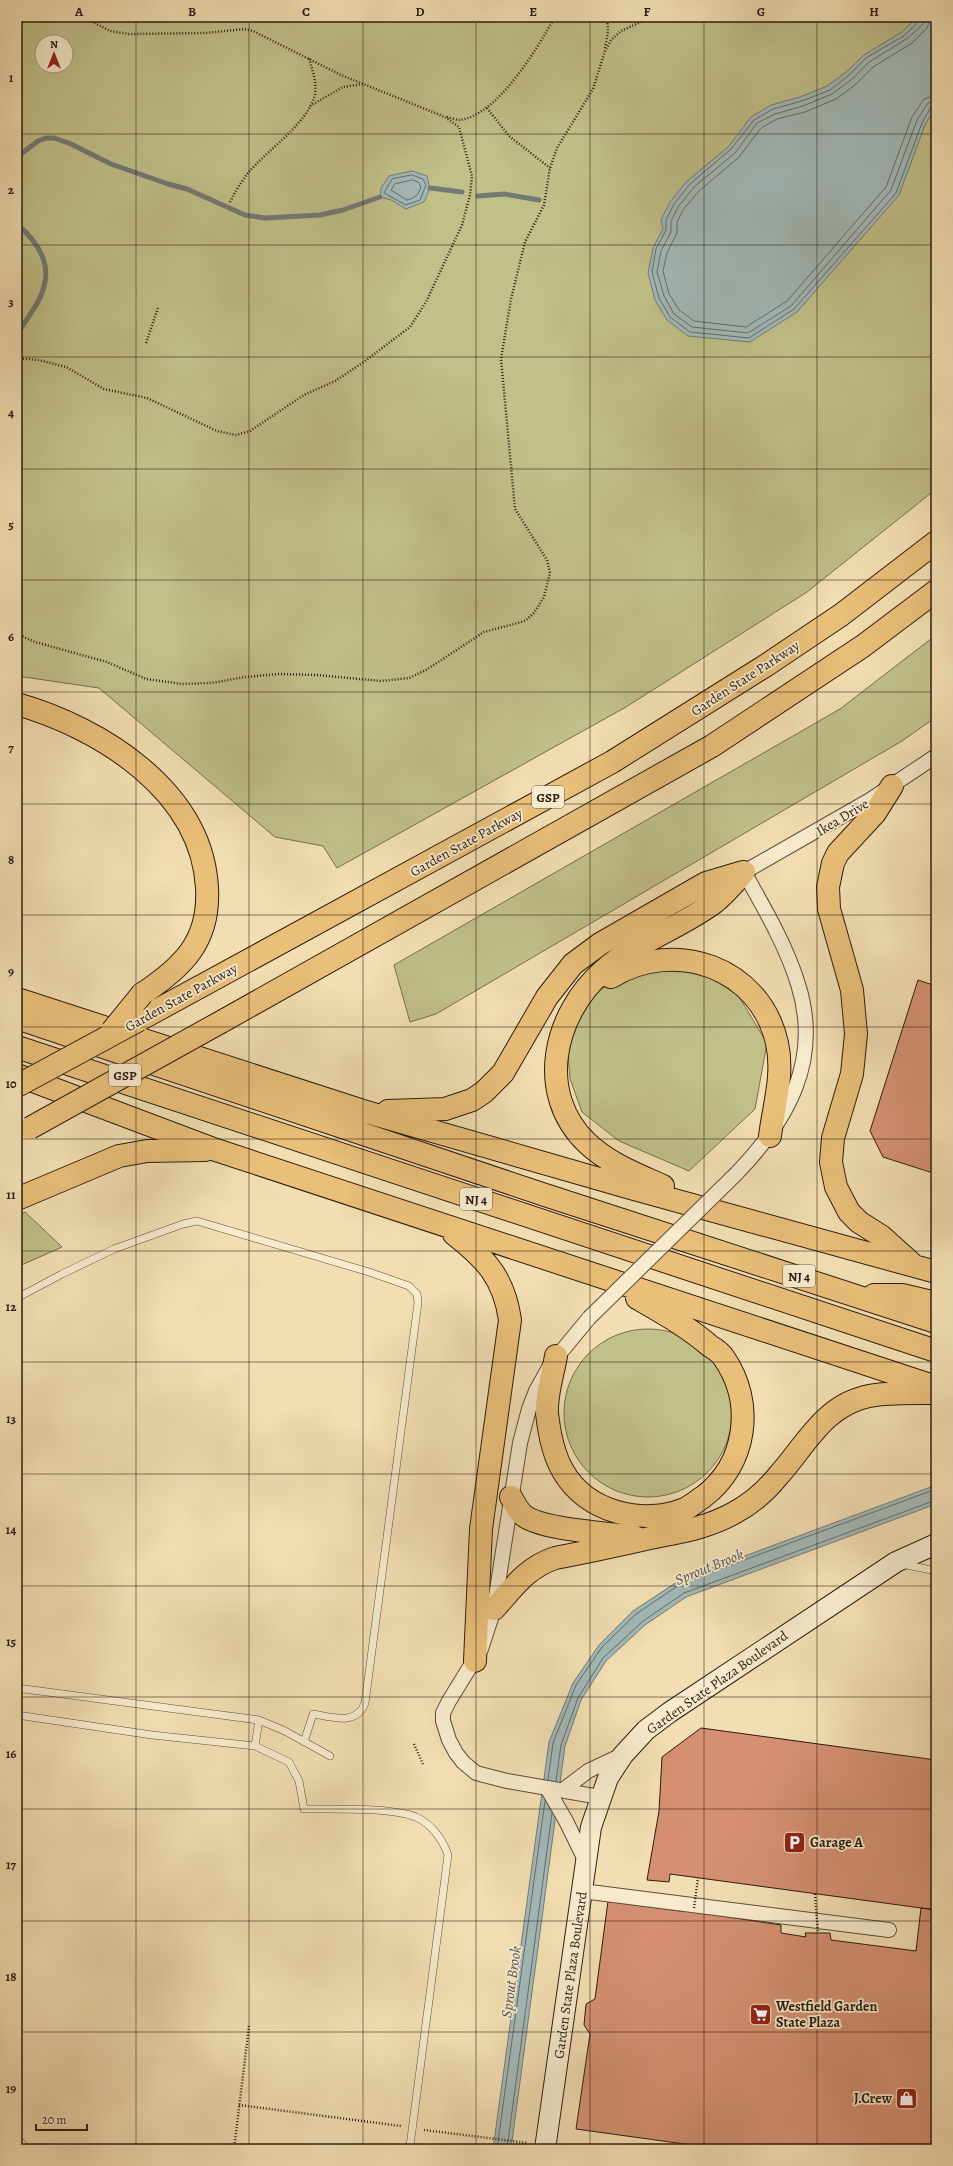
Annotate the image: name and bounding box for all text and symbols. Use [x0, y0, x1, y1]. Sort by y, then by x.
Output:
text: A [74, 3, 84, 20]
text: B [188, 3, 196, 20]
text: C [302, 3, 310, 20]
text: D [415, 3, 425, 20]
text: E [529, 3, 537, 20]
text: F [644, 3, 651, 20]
text: G [757, 3, 765, 20]
text: H [869, 3, 879, 20]
north arrow [34, 34, 74, 74]
text: N [50, 37, 58, 52]
text: 1 [9, 69, 14, 86]
text: 2 [8, 181, 15, 198]
text: 3 [8, 293, 14, 310]
text: 4 [8, 404, 14, 421]
text: 5 [8, 516, 14, 533]
text: 6 [8, 628, 14, 645]
street label: Garden State Parkway [687, 636, 804, 721]
text: 7 [8, 739, 14, 756]
road number: GSP [532, 786, 564, 808]
street label: Ikea Drive [812, 794, 872, 841]
street label: Garden State Parkway [407, 803, 527, 881]
text: 8 [8, 851, 14, 868]
street label: Garden State Parkway [122, 958, 242, 1036]
text: 9 [8, 963, 14, 980]
road number: GSP [109, 1064, 141, 1086]
text: 10 [5, 1075, 17, 1092]
text: 11 [6, 1186, 16, 1203]
road number: NJ 4 [460, 1188, 492, 1210]
road number: NJ 4 [783, 1265, 815, 1287]
text: 12 [6, 1298, 17, 1315]
text: 13 [6, 1410, 17, 1427]
text: 14 [6, 1521, 16, 1538]
water label: Sprout Brook [672, 1544, 746, 1590]
street label: Garden State Plaza Boulevard [643, 1626, 792, 1739]
text: 15 [6, 1633, 17, 1650]
text: 16 [6, 1745, 16, 1762]
parking icon: Garage A [782, 1829, 808, 1855]
place label: Garage A [810, 1833, 863, 1852]
text: 17 [6, 1856, 17, 1873]
street label: Garden State Plaza Boulevard [549, 1890, 592, 2060]
water label: Sprout Brook [496, 1945, 526, 2019]
text: 18 [6, 1968, 16, 1985]
place label: Westfield Garden State Plaza [775, 1997, 877, 2032]
supermarket icon: Westfield Garden State Plaza [747, 2001, 773, 2027]
text: 19 [6, 2080, 16, 2097]
shop icon: J.Crew [894, 2085, 920, 2111]
place label: J.Crew [854, 2089, 893, 2108]
scale bar [36, 2106, 87, 2132]
text: 20 m [42, 2112, 66, 2128]

